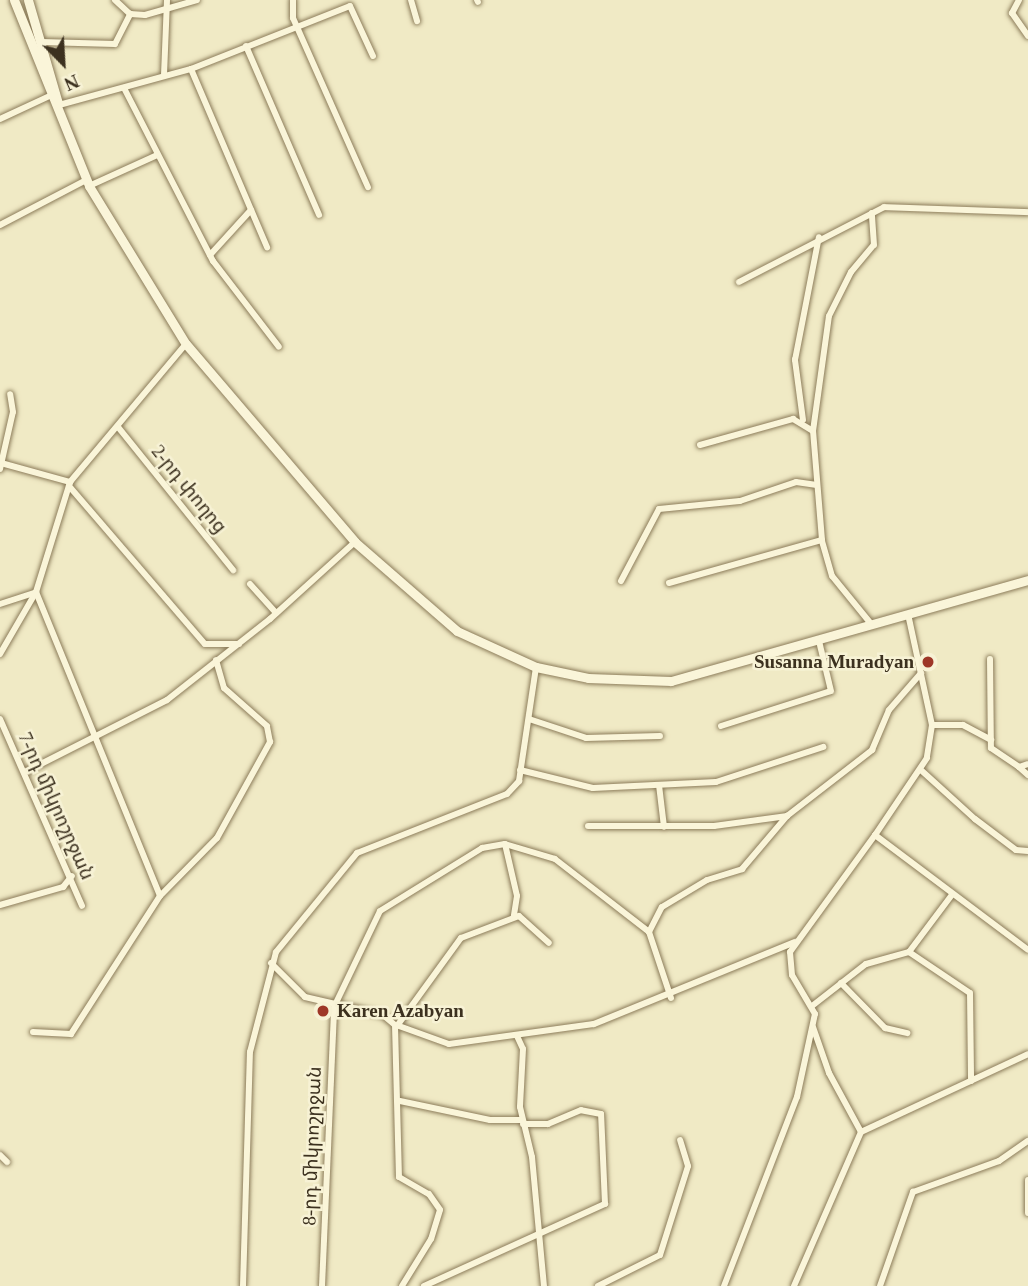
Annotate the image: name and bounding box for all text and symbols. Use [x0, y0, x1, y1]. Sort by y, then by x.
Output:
north arrow [28, 28, 98, 98]
text: N [61, 70, 82, 95]
street label: 2-րդ փողոց [147, 440, 231, 538]
place label: Susanna Muradyan [754, 651, 914, 673]
marker: Susanna Muradyan [920, 654, 936, 670]
street label: 7-րդ միկրոշրջան [13, 729, 99, 883]
place label: Karen Azabyan [337, 1000, 465, 1022]
marker: Karen Azabyan [315, 1003, 331, 1019]
street label: 8-րդ միկրոշրջան [298, 1066, 326, 1226]

